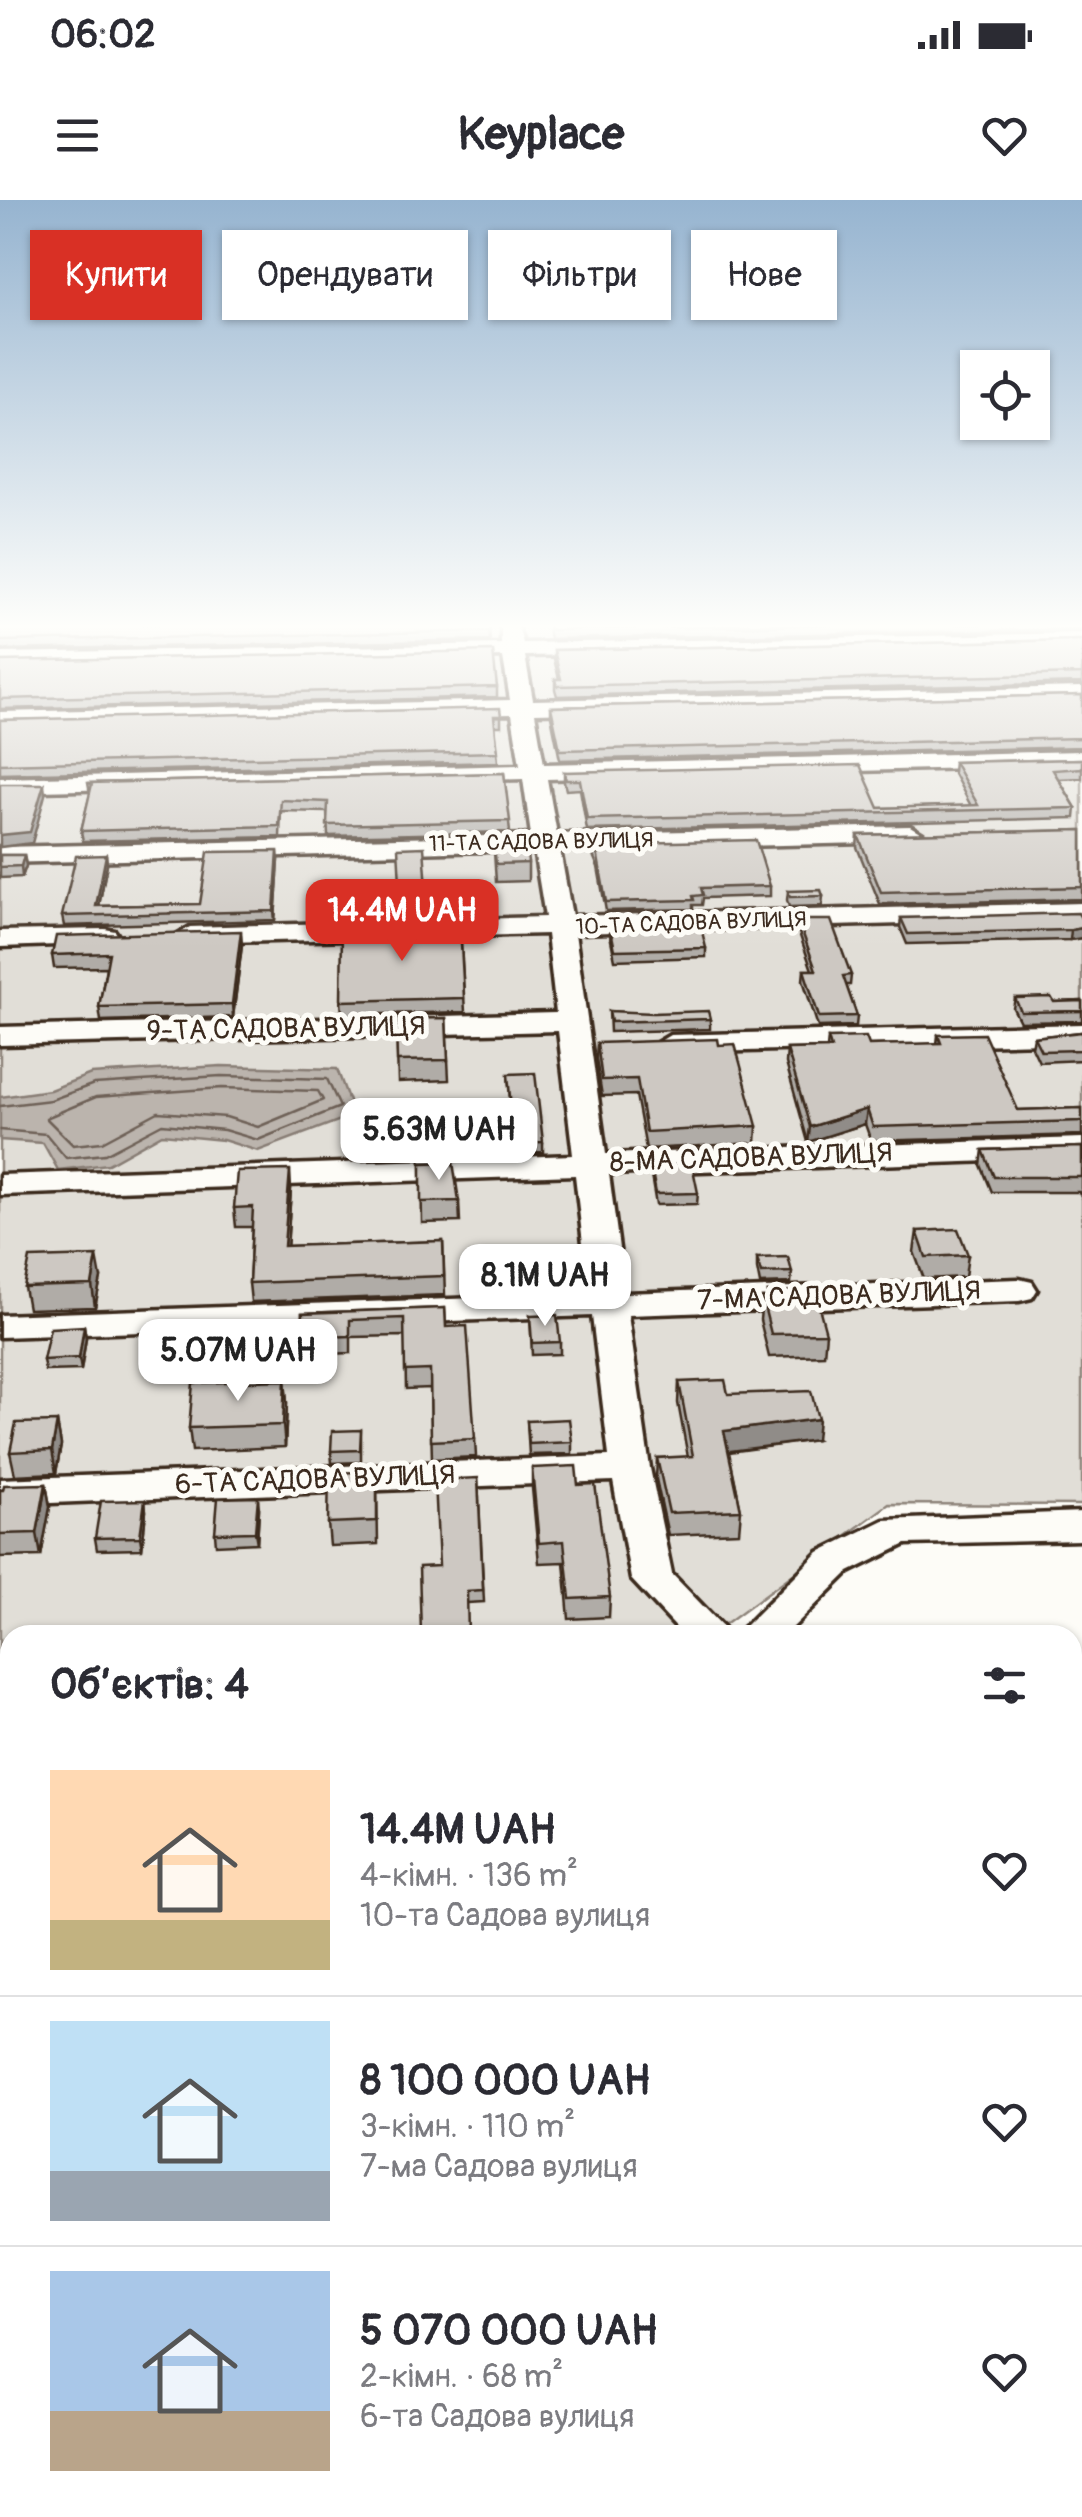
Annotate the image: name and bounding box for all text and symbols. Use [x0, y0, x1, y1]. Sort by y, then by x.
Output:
text: 06:02 [50, 11, 155, 59]
text: Keyplace [458, 107, 624, 163]
icon: menu [50, 108, 105, 163]
icon: heart [977, 108, 1032, 163]
chip: Купити [30, 230, 202, 320]
chip: Орендувати [222, 230, 468, 320]
chip: Фільтри [488, 230, 671, 320]
chip: Нове [691, 230, 837, 320]
map controls [960, 350, 1050, 440]
button: locate [960, 350, 1050, 440]
street label: 11-ТА САДОВА ВУЛИЦЯ [428, 826, 654, 858]
pin: 14.4M UAH [288, 879, 516, 964]
text: 14.4M UAH [328, 891, 476, 931]
street label: 10-ТА САДОВА ВУЛИЦЯ [575, 905, 807, 941]
street label: 9-ТА САДОВА ВУЛИЦЯ [146, 1009, 426, 1049]
pin: 5.63M UAH [325, 1098, 553, 1183]
text: 5.63M UAH [362, 1110, 516, 1150]
street label: 8-МА САДОВА ВУЛИЦЯ [609, 1136, 893, 1180]
pin: 8.1M UAH [442, 1244, 648, 1329]
text: 8.1M UAH [481, 1256, 609, 1296]
street label: 7-МА САДОВА ВУЛИЦЯ [697, 1274, 981, 1318]
pin: 5.07M UAH [124, 1319, 352, 1404]
text: 5.07M UAH [160, 1331, 316, 1371]
street label: 6-ТА САДОВА ВУЛИЦЯ [174, 1458, 456, 1502]
icon: filters [977, 1658, 1032, 1713]
text: Об’єктів: 4 [50, 1659, 249, 1711]
text: 14.4M UAH [360, 1804, 555, 1856]
icon: home [130, 1810, 250, 1930]
icon: heart [977, 1843, 1032, 1898]
text: 4-кімн. · 136 m² [360, 1856, 578, 1896]
text: 10-та Садова вулиця [360, 1896, 650, 1936]
text: 8 100 000 UAH [360, 2055, 650, 2107]
icon: home [130, 2061, 250, 2181]
icon: heart [977, 2094, 1032, 2149]
text: 3-кімн. · 110 m² [360, 2107, 575, 2147]
text: 7-ма Садова вулиця [360, 2147, 638, 2187]
text: 5 070 000 UAH [360, 2305, 657, 2357]
icon: home [130, 2311, 250, 2431]
icon: heart [977, 2344, 1032, 2399]
text: 2-кімн. · 68 m² [360, 2357, 563, 2397]
text: 6-та Садова вулиця [360, 2397, 634, 2437]

